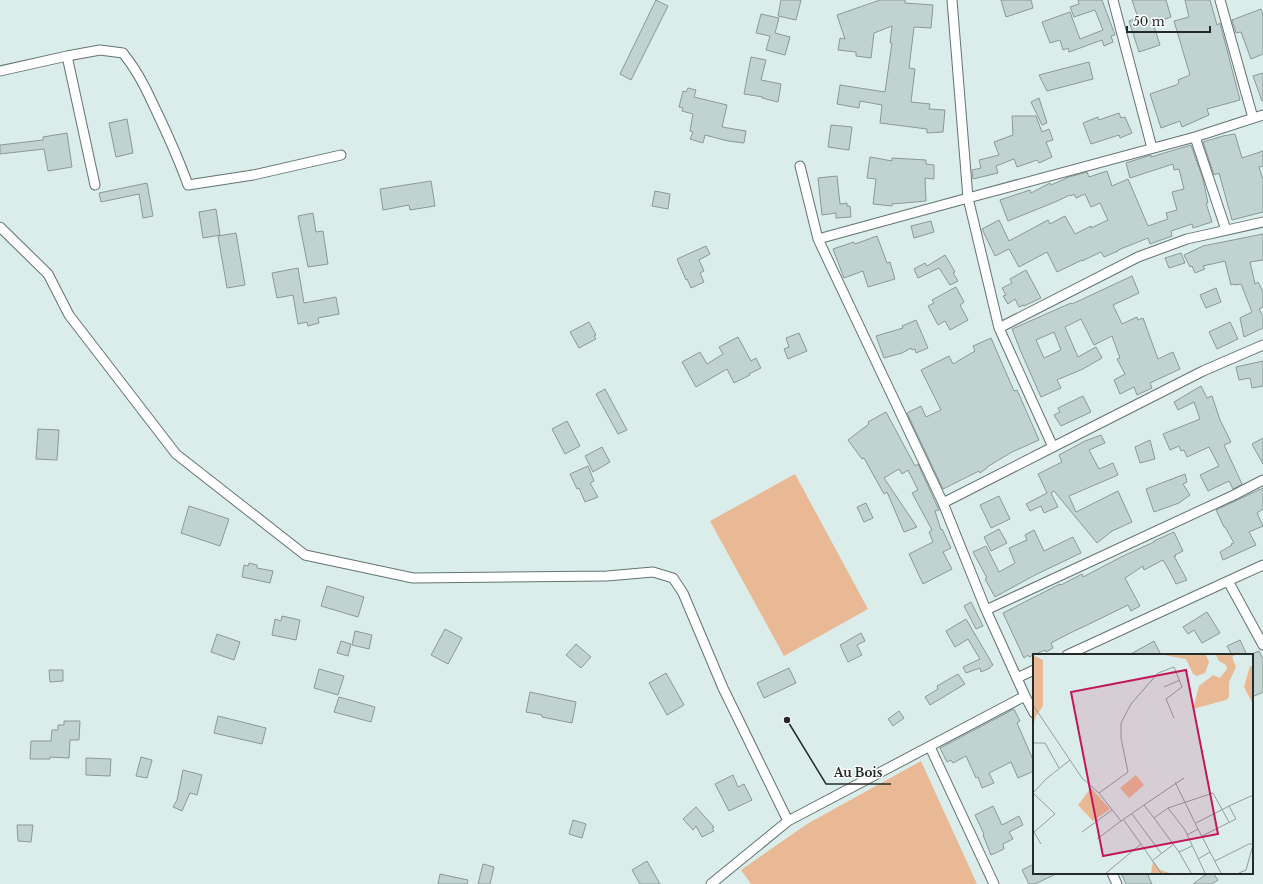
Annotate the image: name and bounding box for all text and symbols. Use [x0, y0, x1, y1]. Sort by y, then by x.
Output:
scale bar [1127, 8, 1210, 34]
text: 50 m [1133, 14, 1165, 29]
inset map [1033, 654, 1253, 874]
callout: Au Bois [826, 760, 891, 784]
text: Au Bois [833, 765, 883, 780]

